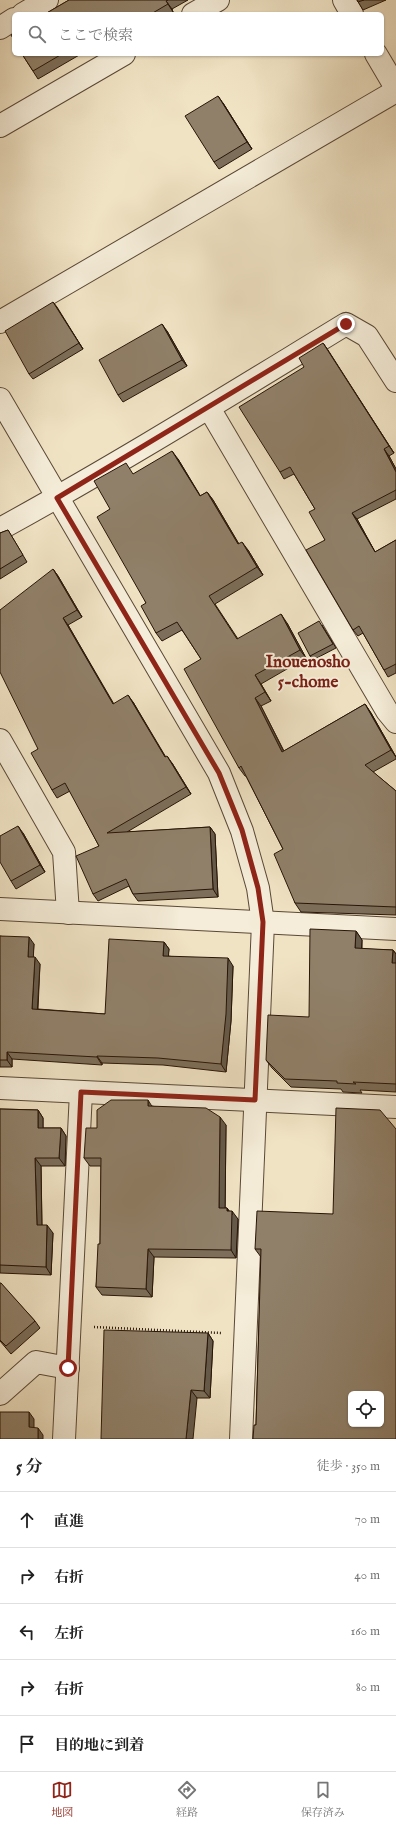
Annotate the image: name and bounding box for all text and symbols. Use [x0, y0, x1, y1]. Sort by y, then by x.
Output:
search box [12, 12, 384, 56]
icon: search [26, 23, 48, 45]
text: ここで検索 [58, 26, 133, 45]
route end [337, 315, 355, 333]
district label: Inouenosho 5-chome [266, 652, 350, 693]
route start [59, 1359, 77, 1377]
map controls [348, 1391, 384, 1427]
button: locate [348, 1391, 384, 1427]
text: 5 分 [16, 1457, 43, 1478]
text: 徒歩 · 350 m [317, 1458, 380, 1475]
icon: ahead [16, 1509, 38, 1531]
text: 70 m [355, 1511, 380, 1528]
text: 直進 [54, 1512, 84, 1531]
icon: right [16, 1565, 38, 1587]
text: 40 m [354, 1567, 380, 1584]
text: 右折 [54, 1568, 84, 1587]
icon: left [16, 1621, 38, 1643]
text: 160 m [350, 1623, 380, 1640]
text: 左折 [54, 1624, 84, 1643]
icon: right [16, 1677, 38, 1699]
text: 80 m [356, 1679, 380, 1696]
text: 右折 [54, 1680, 84, 1699]
icon: arrive [16, 1733, 38, 1755]
text: 目的地に到着 [54, 1736, 144, 1755]
tab: 地図 [51, 1779, 73, 1820]
tab: 経路 [176, 1779, 198, 1820]
tab: 保存済み [301, 1779, 345, 1820]

